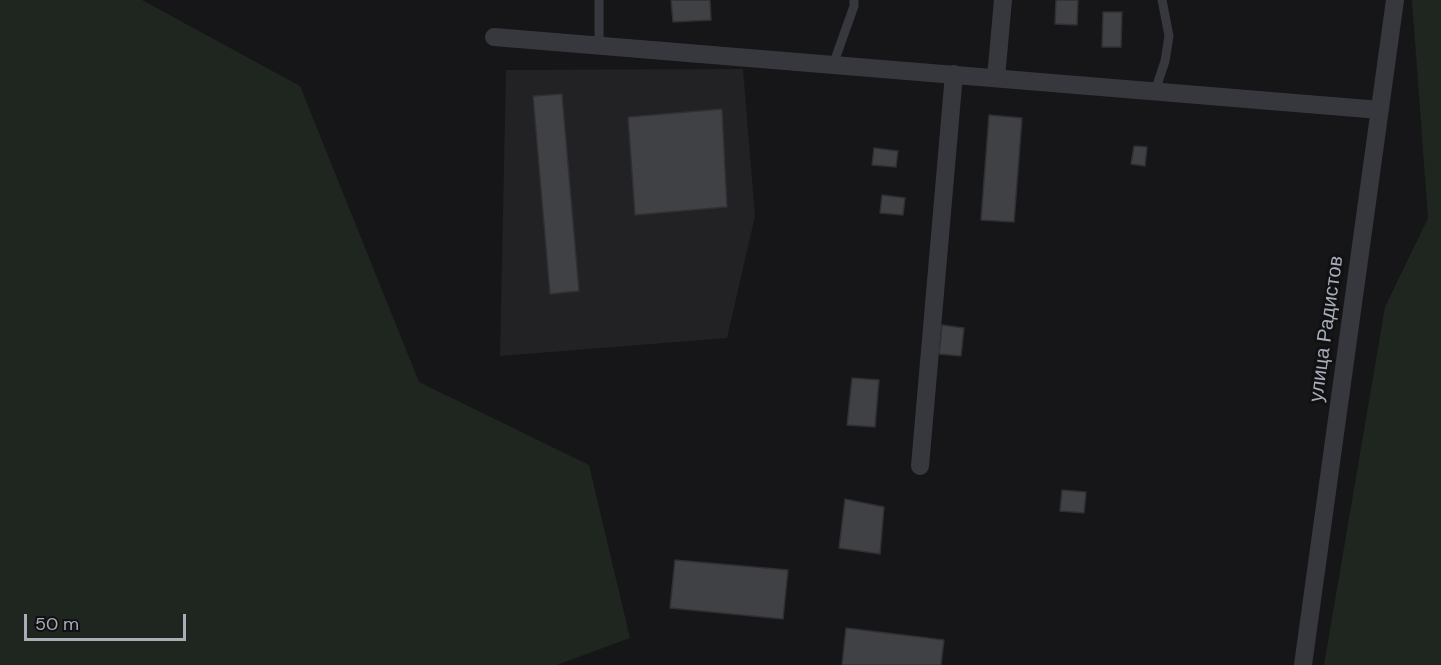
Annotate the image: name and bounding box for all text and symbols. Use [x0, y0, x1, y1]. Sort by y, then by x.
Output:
street label: улица Радистов [1305, 254, 1349, 404]
scale bar [27, 602, 189, 640]
text: 50 m [35, 612, 79, 636]

